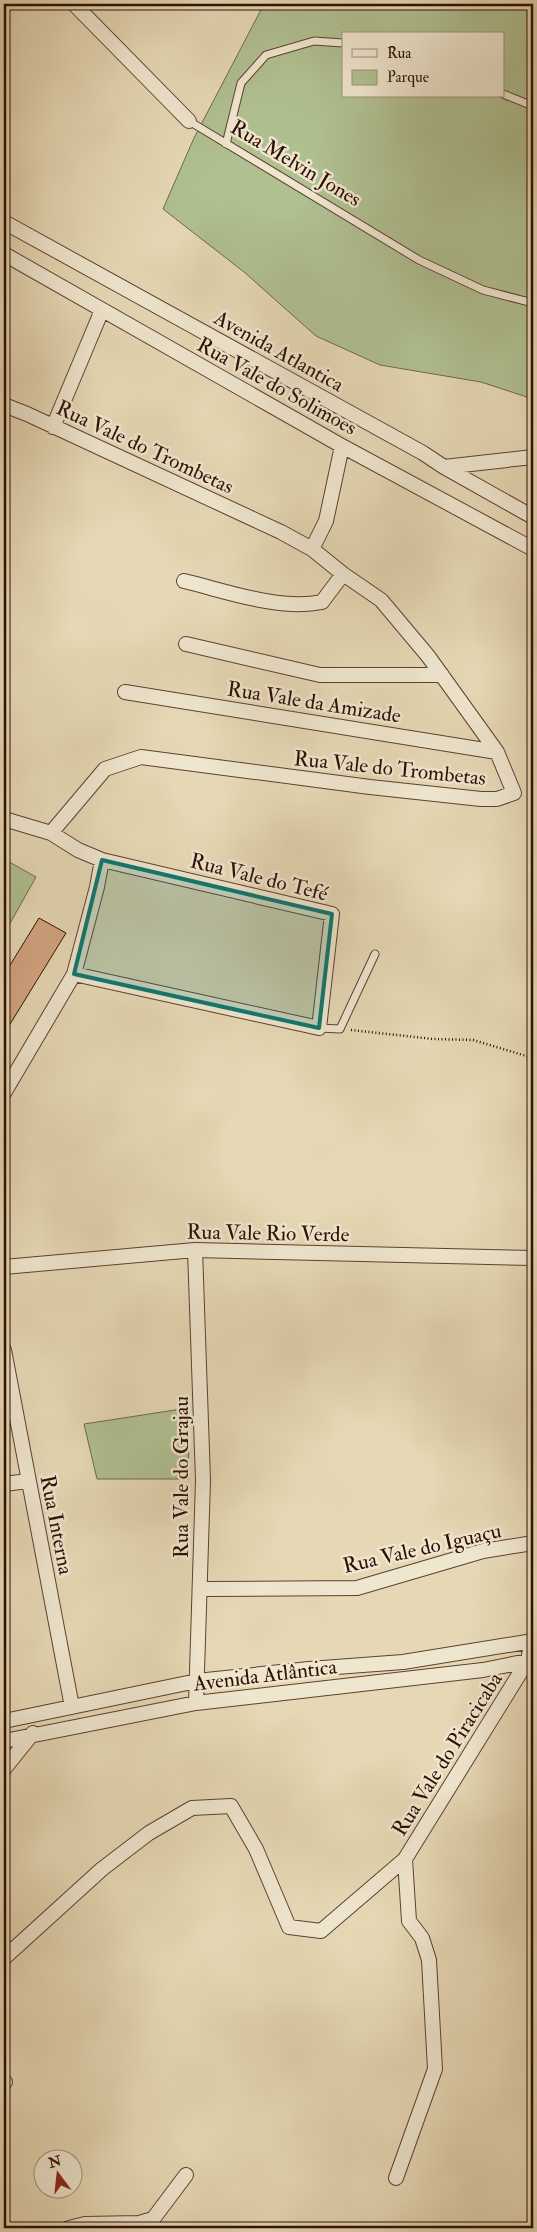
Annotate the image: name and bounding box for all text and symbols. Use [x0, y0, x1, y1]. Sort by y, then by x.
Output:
legend [342, 32, 504, 98]
text: Rua [387, 44, 412, 63]
text: Parque [387, 68, 429, 87]
street label: Rua Melvin Jones [225, 114, 366, 213]
street label: Avenida Atlantica [208, 304, 349, 398]
street label: Rua Vale do Solimoes [192, 331, 361, 442]
street label: Rua Vale do Trombetas [52, 394, 238, 500]
street label: Rua Vale da Amizade [225, 675, 403, 730]
street label: Rua Vale do Trombetas [293, 745, 487, 792]
street label: Rua Vale do Tefé [187, 847, 331, 908]
street label: Rua Vale Rio Verde [186, 1219, 350, 1248]
street label: Rua Vale do Grajau [168, 1396, 195, 1558]
street label: Rua Interna [34, 1473, 79, 1578]
street label: Rua Vale do Iguaçu [340, 1517, 504, 1580]
street label: Avenida Atlântica [191, 1653, 339, 1698]
street label: Rua Vale do Piracicaba [386, 1667, 509, 1841]
north arrow [32, 2150, 82, 2200]
text: N [46, 2152, 63, 2172]

